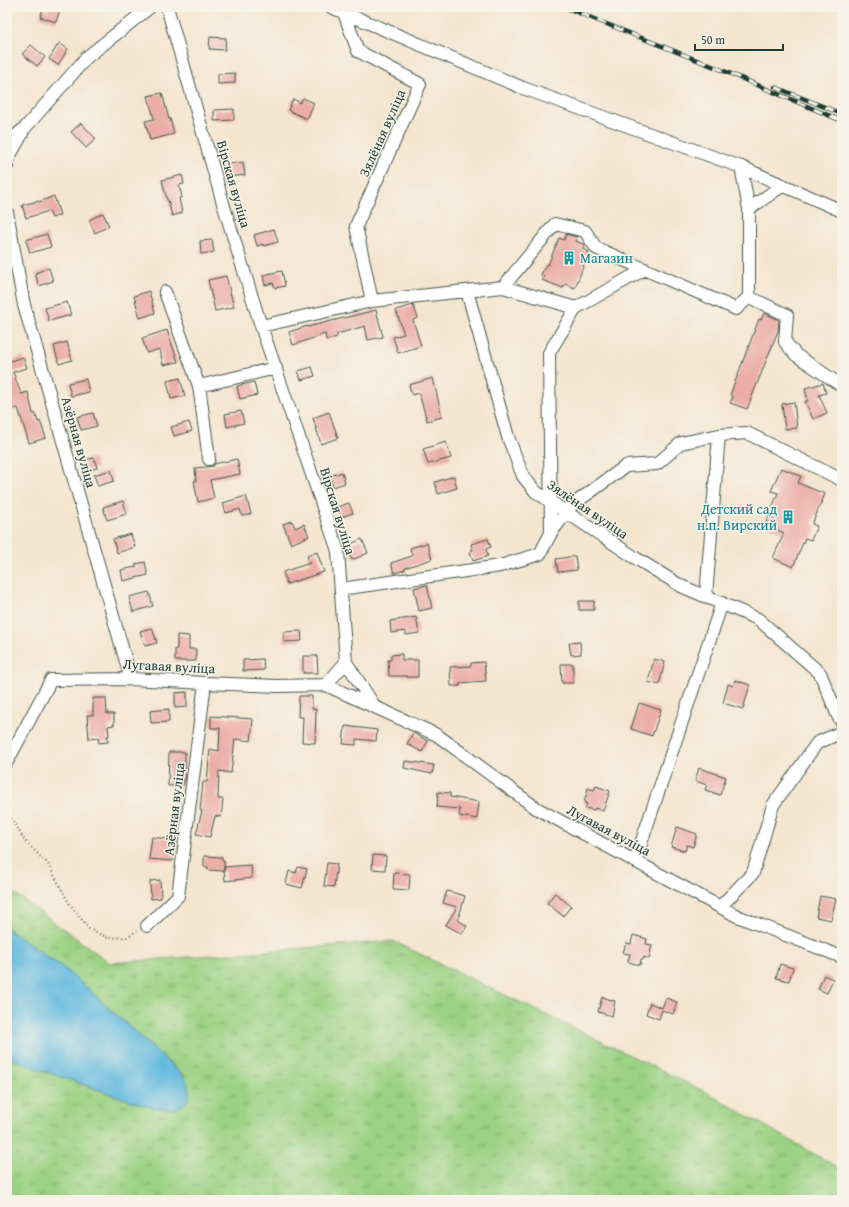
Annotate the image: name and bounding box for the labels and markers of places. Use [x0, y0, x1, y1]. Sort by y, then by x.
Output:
place label: Магазин [580, 248, 633, 268]
building icon: Магазин [561, 250, 577, 266]
place label: Детский сад н.п. Вирский [697, 499, 777, 535]
building icon: Детский сад н.п. Вирский [780, 509, 796, 525]

